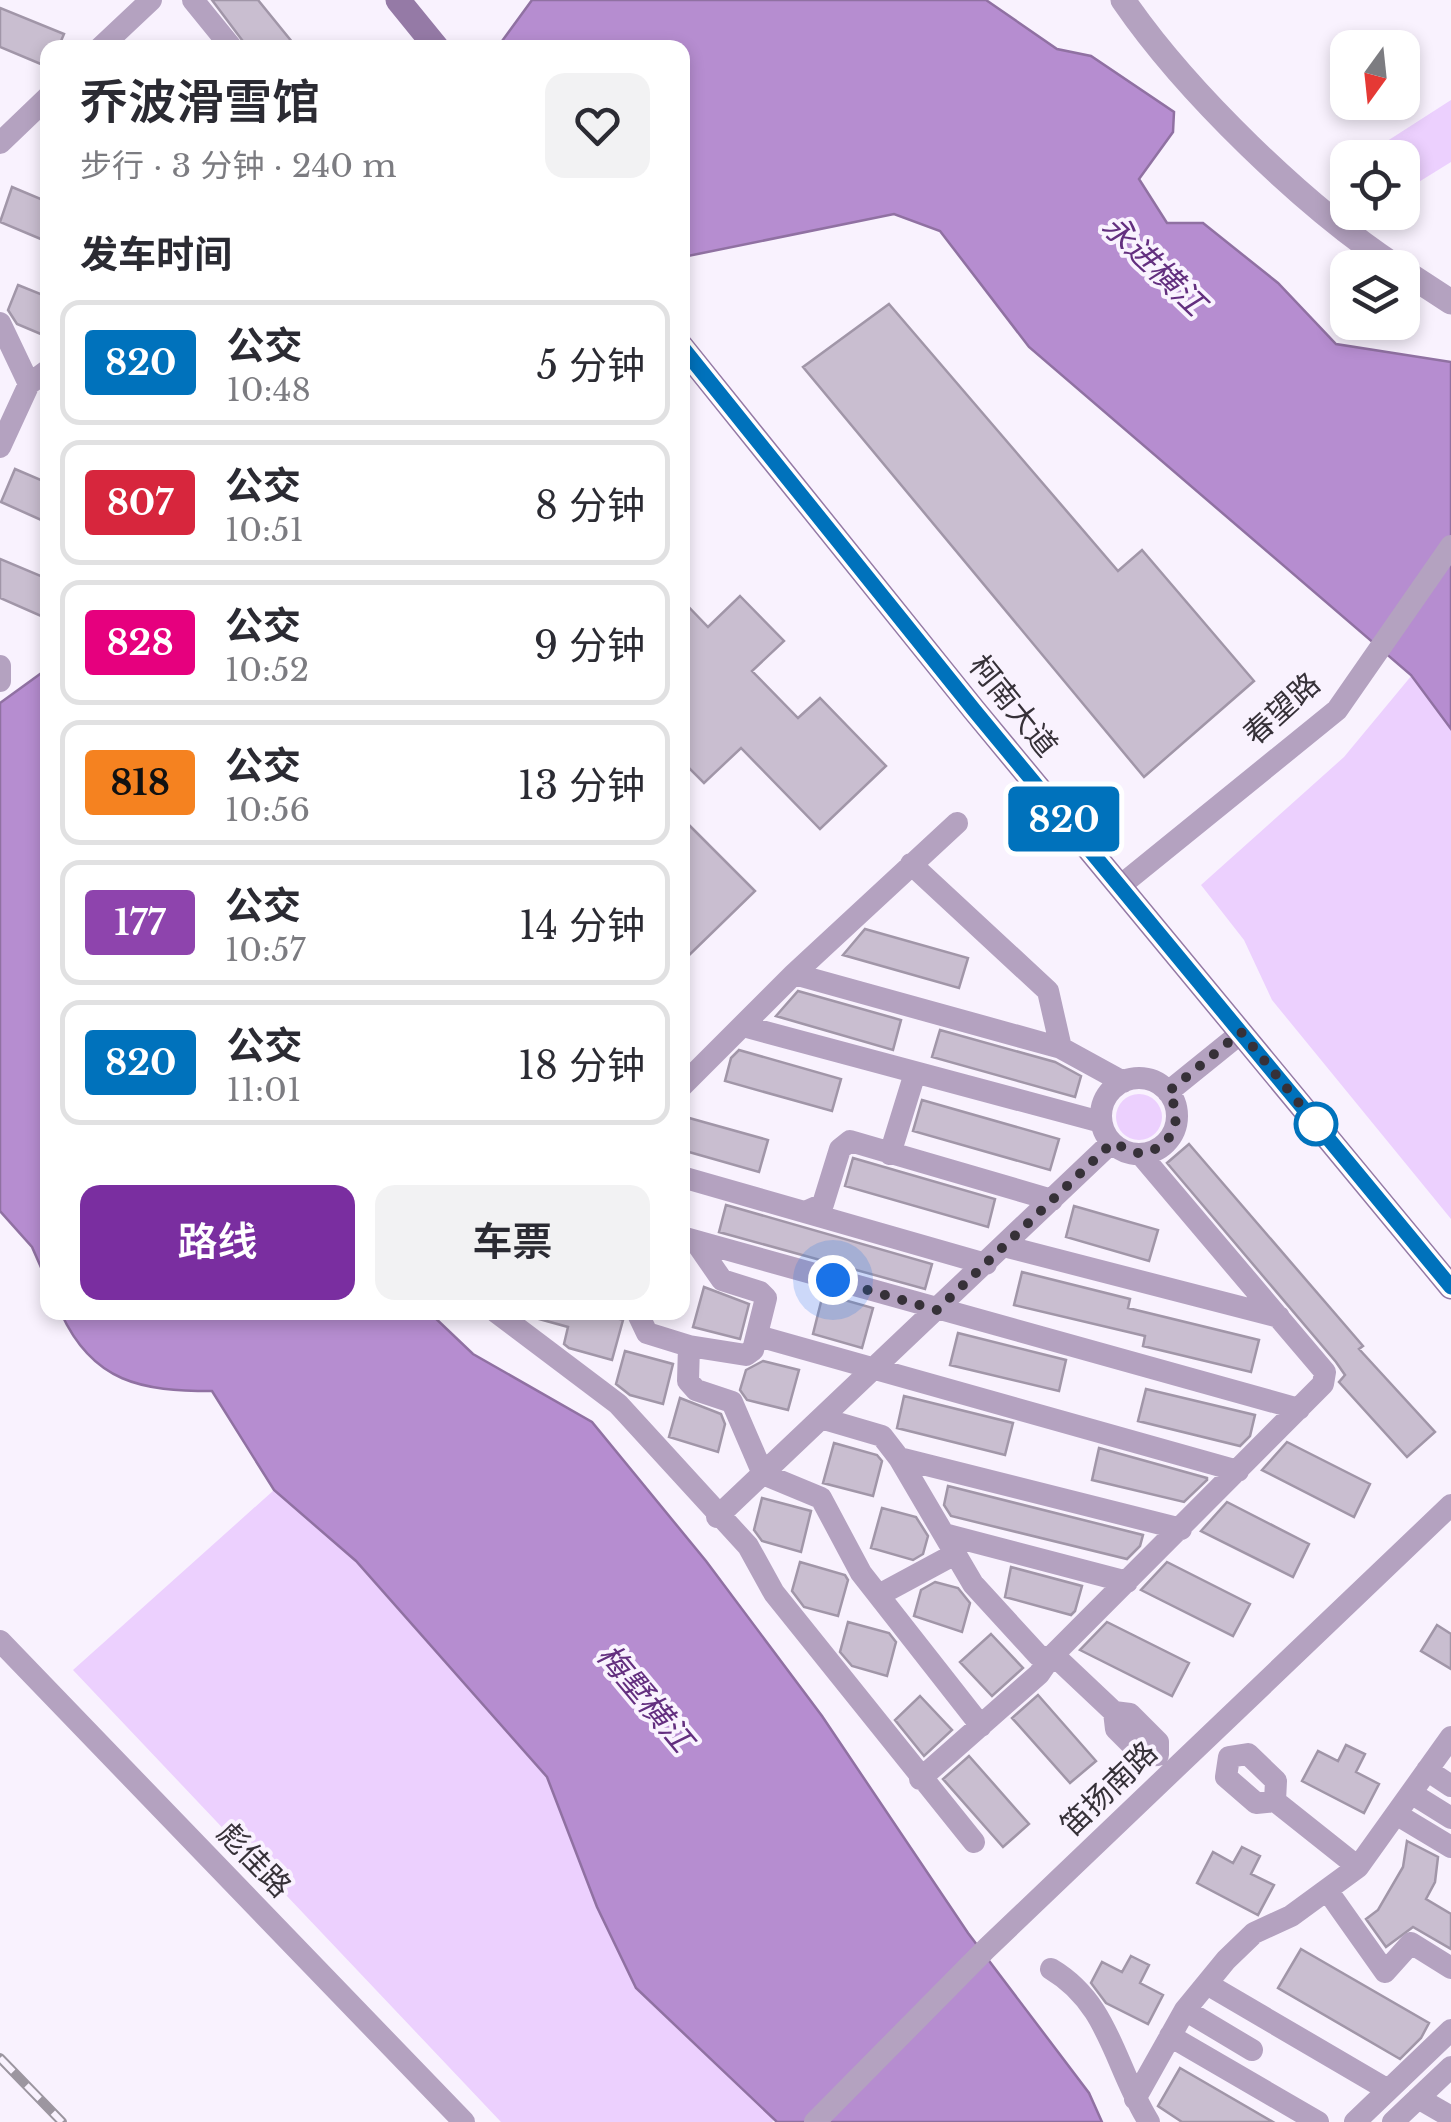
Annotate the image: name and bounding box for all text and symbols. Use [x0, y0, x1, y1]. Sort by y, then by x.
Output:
north arrow [1330, 30, 1420, 120]
map controls [1330, 30, 1420, 340]
text: 乔波滑雪馆 [80, 72, 320, 132]
button: heart [545, 73, 650, 178]
button: locate [1330, 140, 1420, 230]
text: 步行 · 3 分钟 · 240 m [80, 146, 397, 186]
water label: 永进横江 [1094, 206, 1216, 326]
text: 发车时间 [80, 231, 232, 278]
button: layers [1330, 250, 1420, 340]
text: 公交 [226, 322, 302, 369]
text: 820 [105, 341, 176, 384]
text: 5 分钟 [537, 342, 645, 389]
text: 10:48 [226, 370, 311, 410]
text: 公交 [225, 462, 301, 509]
text: 807 [107, 481, 173, 524]
text: 8 分钟 [535, 482, 645, 529]
text: 10:51 [225, 510, 304, 550]
text: 公交 [225, 602, 301, 649]
text: 828 [106, 621, 174, 664]
text: 9 分钟 [534, 622, 645, 669]
street label: 柯南大道 [961, 647, 1066, 764]
text: 10:52 [225, 650, 309, 690]
street label: 春望路 [1236, 665, 1327, 752]
text: 公交 [225, 742, 301, 789]
text: 818 [110, 761, 170, 804]
text: 13 分钟 [518, 762, 645, 809]
line badge: 820 [1006, 786, 1122, 852]
text: 10:56 [225, 790, 310, 830]
text: 820 [1028, 798, 1100, 841]
text: 公交 [225, 882, 301, 929]
text: 177 [114, 901, 166, 944]
text: 14 分钟 [519, 902, 645, 949]
text: 10:57 [225, 930, 305, 970]
text: 公交 [226, 1022, 302, 1069]
text: 820 [105, 1041, 176, 1084]
text: 18 分钟 [518, 1042, 645, 1089]
text: 11:01 [226, 1070, 301, 1110]
unlabelled marker [1295, 1103, 1337, 1145]
button: 路线 [80, 1185, 355, 1300]
button: 车票 [375, 1185, 650, 1300]
your location [808, 1255, 858, 1305]
water label: 梅墅横江 [589, 1636, 703, 1762]
street label: 笛扬南路 [1053, 1734, 1165, 1844]
street label: 彪佳路 [210, 1814, 299, 1905]

